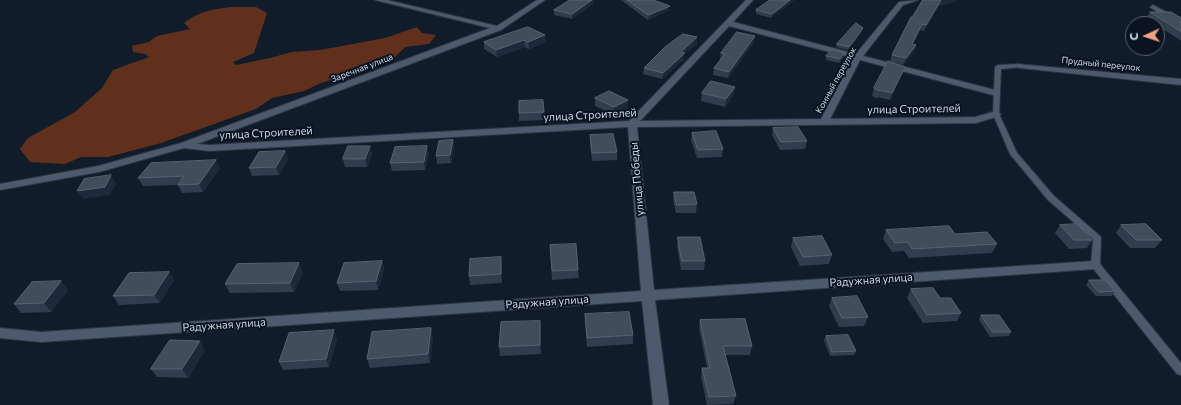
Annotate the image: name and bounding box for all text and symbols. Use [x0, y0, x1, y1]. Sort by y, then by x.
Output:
north arrow [1125, 16, 1165, 56]
text: С [1127, 33, 1140, 41]
street label: Конный переулок [813, 45, 859, 115]
street label: Заречная улица [330, 51, 394, 85]
street label: Прудный переулок [1061, 54, 1141, 74]
street label: улица Строителей [867, 102, 961, 116]
street label: улица Строителей [543, 106, 637, 124]
street label: улица Строителей [219, 124, 313, 142]
street label: улица Победы [627, 142, 647, 216]
street label: Радужная улица [829, 271, 913, 289]
street label: Радужная улица [505, 293, 589, 311]
street label: Радужная улица [182, 316, 266, 334]

